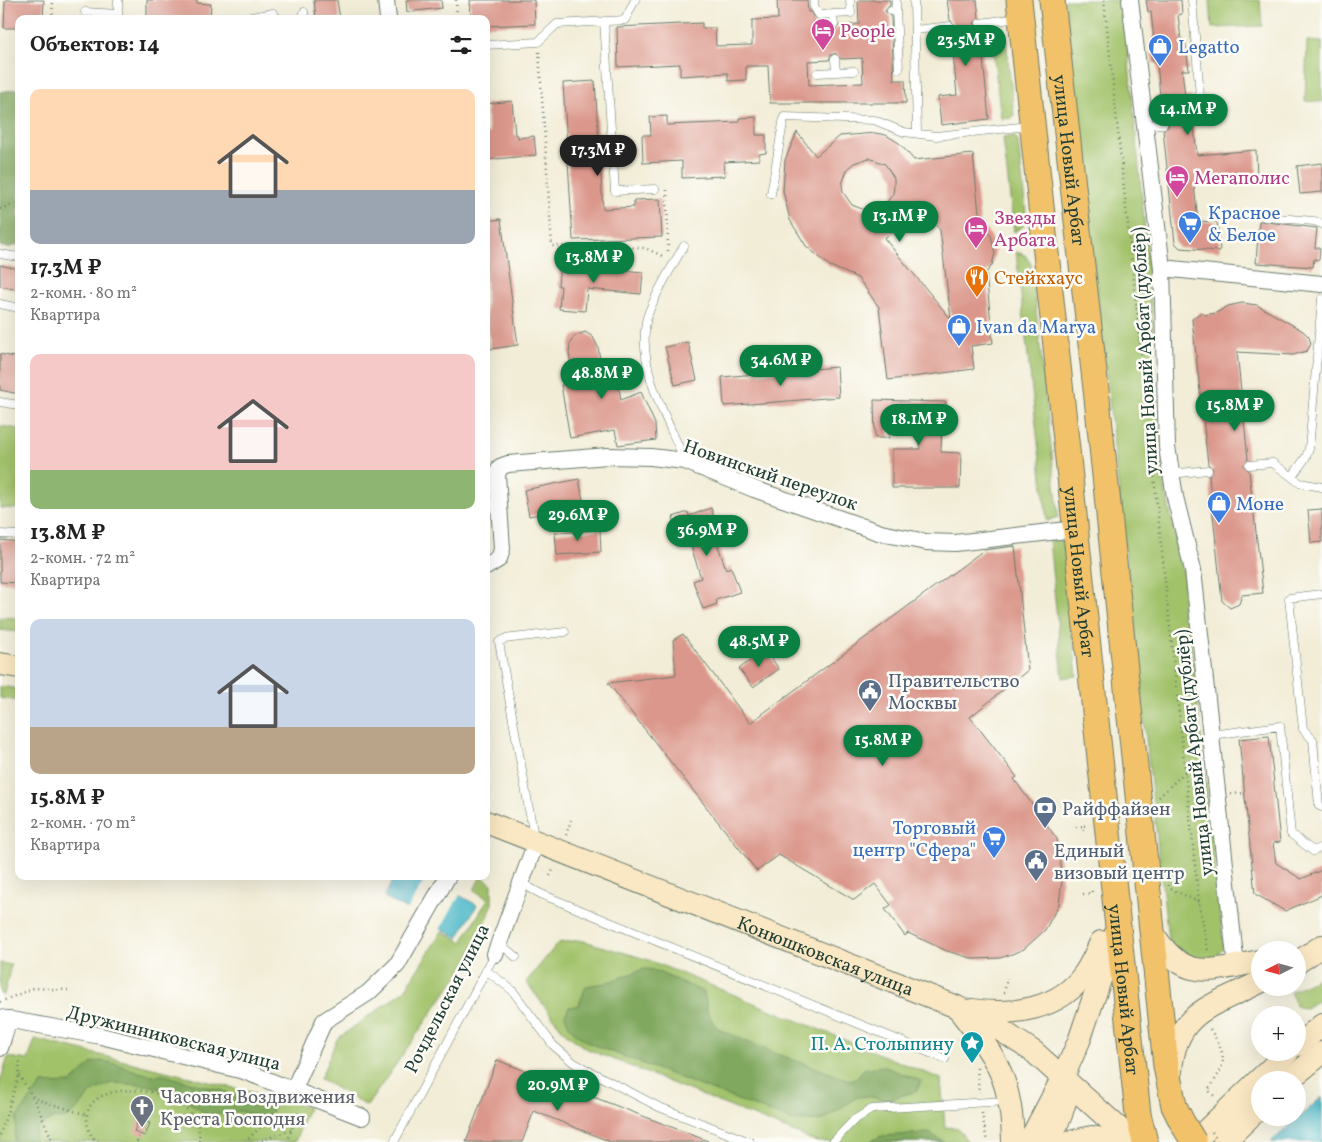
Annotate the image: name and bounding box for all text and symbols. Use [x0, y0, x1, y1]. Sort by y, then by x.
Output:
hotel icon: People [810, 17, 836, 51]
place label: People [840, 19, 895, 45]
pin: 23.5M ₽ [920, 24, 1012, 67]
text: 23.5M ₽ [937, 30, 995, 52]
text: Объектов: 14 [30, 31, 160, 60]
icon: filters [447, 31, 475, 59]
shop icon: Legatto [1147, 33, 1173, 67]
place label: Legatto [1178, 35, 1240, 61]
street label: улица Новый Арбат [1046, 73, 1091, 248]
pin: 14.1M ₽ [1142, 94, 1234, 136]
text: 14.1M ₽ [1160, 99, 1216, 121]
icon: home [208, 121, 298, 211]
pin: 17.3M ₽ [552, 134, 644, 177]
text: 17.3M ₽ [571, 140, 625, 162]
hotel icon: Мегаполис [1164, 164, 1190, 198]
place label: Мегаполис [1194, 166, 1290, 192]
pin: 13.1M ₽ [854, 200, 946, 243]
place label: Красное & Белое [1208, 201, 1280, 249]
text: 13.1M ₽ [872, 206, 928, 228]
place label: Звезды Арбата [994, 206, 1056, 254]
supermarket icon: Красное & Белое [1177, 210, 1203, 244]
hotel icon: Звезды Арбата [963, 215, 989, 249]
street label: улица Новый Арбат (дублёр) [1127, 226, 1165, 475]
pin: 13.8M ₽ [548, 242, 640, 284]
text: 13.8M ₽ [565, 247, 623, 269]
text: 17.3M ₽ [30, 254, 102, 283]
restaurant icon: Стейкхаус [964, 264, 990, 298]
place label: Стейкхаус [994, 266, 1083, 292]
text: 2-комн. · 80 m² [30, 283, 137, 305]
text: Квартира [30, 305, 100, 327]
shop icon: Ivan da Marya [946, 313, 972, 347]
place label: Ivan da Marya [976, 315, 1096, 341]
pin: 34.6M ₽ [735, 344, 827, 387]
text: 34.6M ₽ [751, 350, 811, 372]
pin: 48.8M ₽ [556, 358, 648, 400]
text: 48.8M ₽ [572, 363, 632, 385]
icon: home [208, 386, 298, 476]
pin: 15.8M ₽ [1189, 390, 1281, 432]
text: 15.8M ₽ [1206, 395, 1264, 417]
pin: 18.1M ₽ [873, 404, 965, 446]
text: 18.1M ₽ [891, 409, 947, 431]
street label: Новинский переулок [680, 434, 861, 518]
street label: улица Новый Арбат [1056, 485, 1100, 659]
shop icon: Моне [1206, 490, 1232, 524]
place label: Моне [1236, 492, 1284, 518]
pin: 29.6M ₽ [532, 500, 624, 542]
text: 29.6M ₽ [548, 505, 608, 527]
pin: 36.9M ₽ [661, 514, 753, 557]
text: 13.8M ₽ [30, 519, 105, 548]
text: 36.9M ₽ [677, 520, 737, 542]
text: 2-комн. · 72 m² [30, 548, 135, 570]
text: Квартира [30, 570, 100, 592]
pin: 48.5M ₽ [713, 626, 805, 668]
street label: улица Новый Арбат (дублёр) [1169, 628, 1221, 877]
text: 48.5M ₽ [729, 631, 789, 653]
icon: home [208, 651, 298, 741]
place label: Правительство Москвы [888, 669, 1020, 717]
public building icon: Правительство Москвы [857, 678, 883, 712]
pin: 15.8M ₽ [837, 724, 929, 767]
text: 15.8M ₽ [854, 730, 912, 752]
text: 15.8M ₽ [30, 784, 105, 813]
bank icon: Райффайзен [1032, 795, 1058, 829]
place label: Райффайзен [1062, 797, 1171, 823]
text: 2-комн. · 70 m² [30, 813, 136, 835]
place label: Торговый центр "Сфера" [853, 816, 976, 864]
supermarket icon: Торговый центр "Сфера" [981, 825, 1007, 859]
text: Квартира [30, 835, 100, 857]
place label: Единый визовый центр [1054, 839, 1185, 887]
public building icon: Единый визовый центр [1023, 848, 1049, 882]
street label: улица Новый Арбат [1101, 903, 1145, 1077]
street label: Конюшковская улица [733, 911, 917, 1004]
street label: Рочдельская улица [399, 920, 497, 1078]
north arrow [1251, 941, 1306, 996]
map controls [1251, 941, 1306, 1126]
street label: Дружинниковская улица [64, 1000, 283, 1078]
button: + [1251, 1006, 1306, 1061]
place icon: П. А. Столыпину [959, 1030, 985, 1064]
place label: П. А. Столыпину [811, 1032, 954, 1058]
pin: 20.9M ₽ [512, 1070, 604, 1112]
button: − [1251, 1071, 1306, 1126]
text: 20.9M ₽ [527, 1075, 589, 1097]
place label: Часовня Воздвижения Креста Господня [160, 1085, 355, 1133]
church icon: Часовня Воздвижения Креста Господня [129, 1094, 155, 1128]

